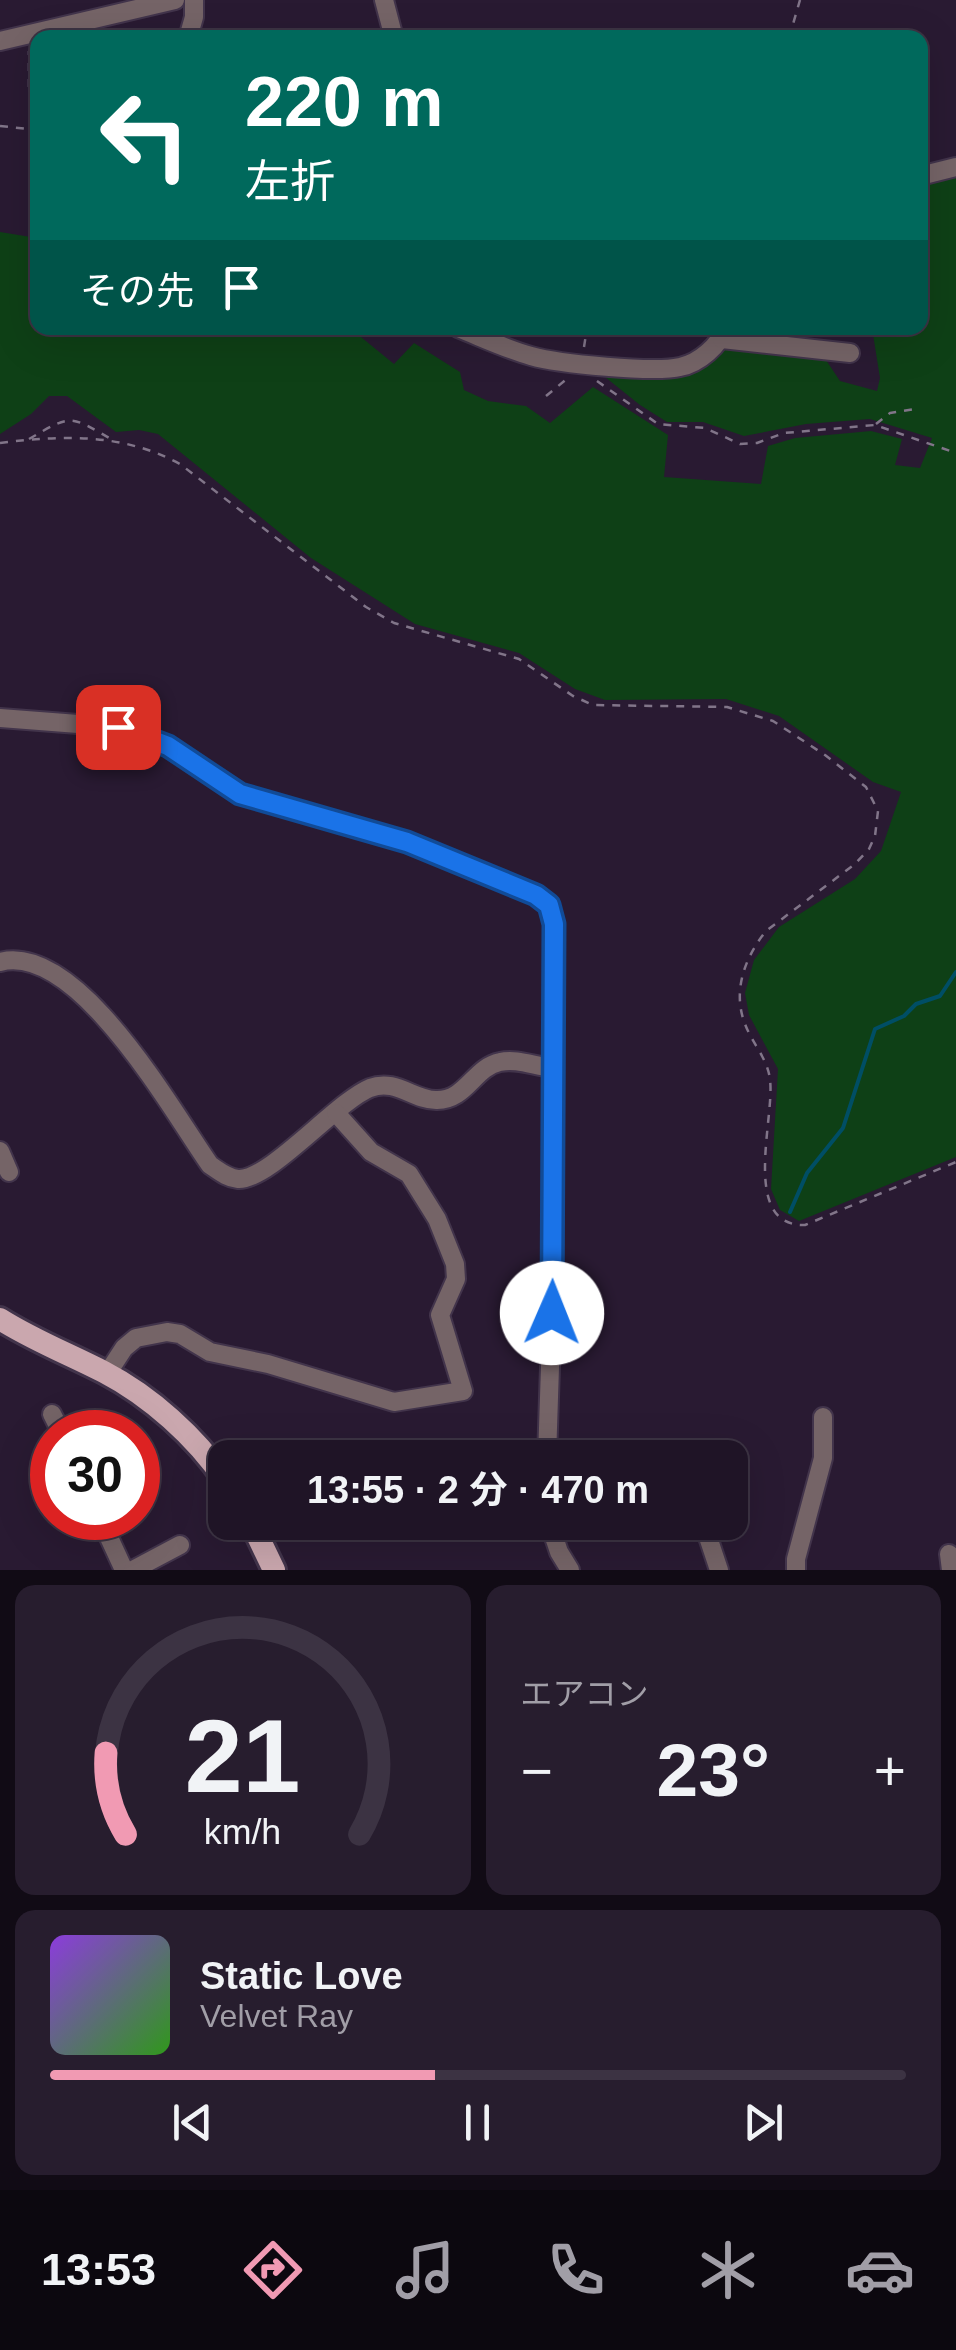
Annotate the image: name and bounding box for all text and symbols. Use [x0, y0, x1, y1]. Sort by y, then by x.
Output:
text: 220 m [245, 63, 443, 141]
icon: left [80, 70, 210, 200]
text: 左折 [245, 156, 335, 207]
icon: arrive [214, 260, 269, 315]
text: その先 [80, 270, 194, 312]
pin [76, 685, 161, 770]
icon: arrive [91, 700, 146, 755]
position arrow [500, 1261, 604, 1365]
speed limit sign: 30 [30, 1410, 160, 1540]
text: 13:55 · 2 分 · 470 m [307, 1469, 649, 1511]
text: エアコン [521, 1676, 649, 1712]
text: 21 [185, 1698, 301, 1814]
text: 23° [657, 1728, 770, 1812]
text: − [521, 1740, 553, 1802]
text: + [874, 1740, 906, 1802]
text: km/h [204, 1812, 281, 1852]
text: Static Love [200, 1955, 403, 1997]
text: Velvet Ray [200, 1998, 353, 2034]
icon: previous [165, 2095, 220, 2150]
icon: pause [450, 2095, 505, 2150]
icon: next [736, 2095, 791, 2150]
icon: directions [238, 2235, 308, 2305]
icon: music [390, 2235, 460, 2305]
icon: phone [541, 2235, 611, 2305]
icon: climate [693, 2235, 763, 2305]
icon: car [845, 2235, 915, 2305]
text: 13:53 [41, 2244, 156, 2295]

